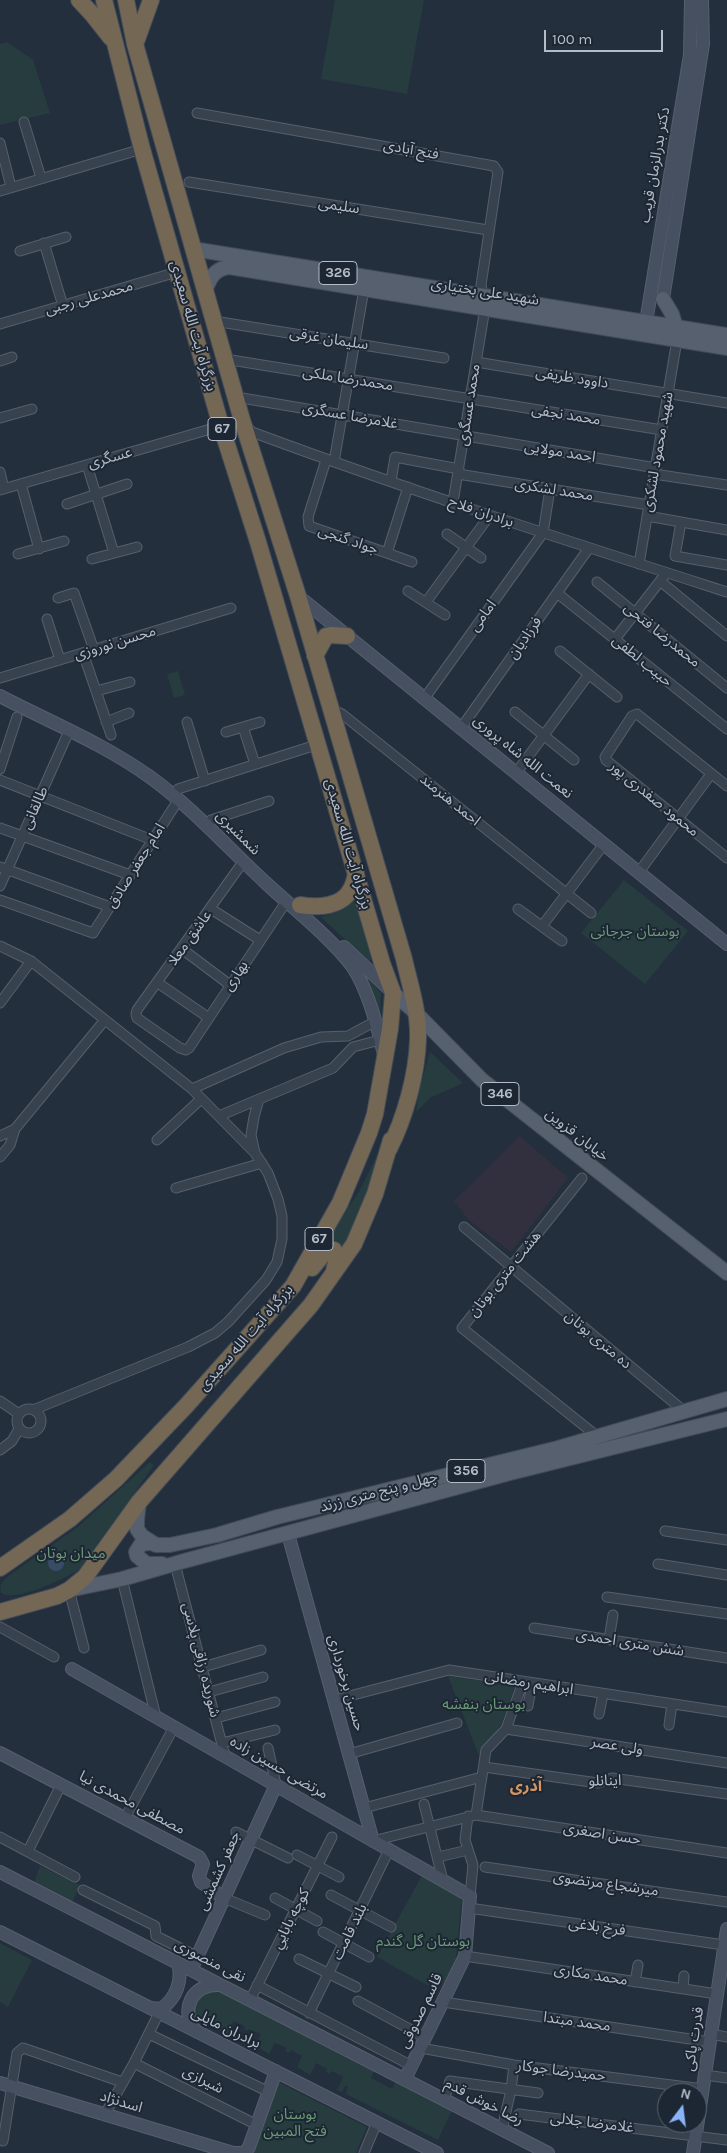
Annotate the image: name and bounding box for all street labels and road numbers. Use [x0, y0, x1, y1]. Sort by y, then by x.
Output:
street label: دکتر بدرالزمان قریب [636, 106, 674, 224]
street label: فتح آبادی [382, 136, 440, 164]
street label: سلیمی [317, 194, 361, 218]
street label: بزرگراه آیت الله سعیدی [166, 259, 220, 393]
road number: 326 [319, 262, 357, 284]
street label: شهید علی بختیاری [430, 275, 540, 309]
street label: محمدعلی رجبی [43, 277, 135, 319]
street label: سلیمان غرقی [288, 324, 370, 354]
street label: محمدرضا ملکی [301, 363, 395, 395]
street label: محمد عسگری [454, 363, 484, 447]
street label: داوود ظریفی [534, 363, 610, 393]
street label: شهید محمود لشکری [639, 390, 677, 514]
street label: غلامرضا عسگری [301, 399, 399, 433]
street label: محمد نجفی [530, 401, 602, 429]
road number: 67 [208, 418, 236, 440]
street label: احمد مولایی [523, 437, 597, 467]
street label: عسگری [86, 443, 134, 473]
street label: محمد لشکری [513, 475, 595, 505]
street label: برادران فلاح [446, 492, 516, 532]
street label: جواد گنجی [316, 521, 380, 559]
street label: امامی [466, 597, 500, 635]
street label: محمدرضا فتحی [620, 599, 704, 671]
street label: فرزادیان [504, 613, 546, 663]
street label: محسن نوروزی [72, 622, 158, 664]
street label: حبیب لطفی [608, 631, 676, 691]
street label: نعمت الله شاه پروری [470, 711, 576, 803]
street label: محمود صفدری پور [605, 757, 703, 841]
street label: احمد هنرمند [416, 770, 484, 830]
street label: بزرگراه آیت الله سعیدی [321, 777, 375, 911]
street label: طالقانی [18, 784, 52, 832]
street label: شمشیری [212, 807, 264, 859]
street label: امام جعفر صادق [103, 820, 169, 912]
street label: عاشق معلا [164, 907, 216, 969]
street label: بهاری [219, 957, 253, 995]
road number: 346 [481, 1082, 519, 1106]
street label: خیابان قزوین [542, 1105, 612, 1165]
street label: هشت متری بوتان [465, 1227, 545, 1321]
road number: 67 [305, 1228, 333, 1250]
street label: بزرگراه آیت الله سعیدی [195, 1281, 297, 1395]
street label: ده متری بوتان [561, 1307, 635, 1373]
road number: 356 [447, 1460, 485, 1482]
street label: چهل و پنج متری زرند [318, 1468, 440, 1516]
street label: شوریده رزاقی پلاسی [178, 1601, 224, 1719]
street label: شش متری احمدی [575, 1626, 685, 1660]
street label: حسین برخورداری [324, 1633, 368, 1733]
street label: ابراهیم رمضانی [483, 1667, 575, 1699]
street label: مرتضی حسین زاده [227, 1733, 331, 1803]
street label: ولی عصر [589, 1733, 645, 1759]
street label: مصطفی محمدی نیا [76, 1767, 188, 1839]
street label: اینانلو [588, 1772, 622, 1790]
street label: حسن اصغری [562, 1819, 642, 1849]
street label: جعفر کشمشی [193, 1829, 245, 1913]
street label: میرشجاع مرتضوی [552, 1868, 660, 1900]
street label: كوچه بابايي [268, 1886, 314, 1952]
street label: بلند قامت [329, 1901, 371, 1963]
street label: فرخ بلاغی [567, 1914, 627, 1940]
street label: نقی منصوری [171, 1935, 249, 1987]
street label: محمد مکاری [553, 1960, 629, 1990]
street label: قاسم صدوقی [395, 1971, 447, 2051]
street label: برادران مایلی [188, 2003, 264, 2053]
street label: قدرت پاکی [680, 2006, 708, 2072]
street label: محمد مبتدا [542, 2008, 612, 2036]
street label: حمیدرضا جوکار [515, 2057, 607, 2085]
street label: شیرازی [180, 2062, 226, 2098]
street label: رضا خوش قدم [442, 2074, 526, 2130]
street label: اسدنژاد [98, 2087, 144, 2117]
street label: غلامرضا جلالی [549, 2109, 635, 2137]

